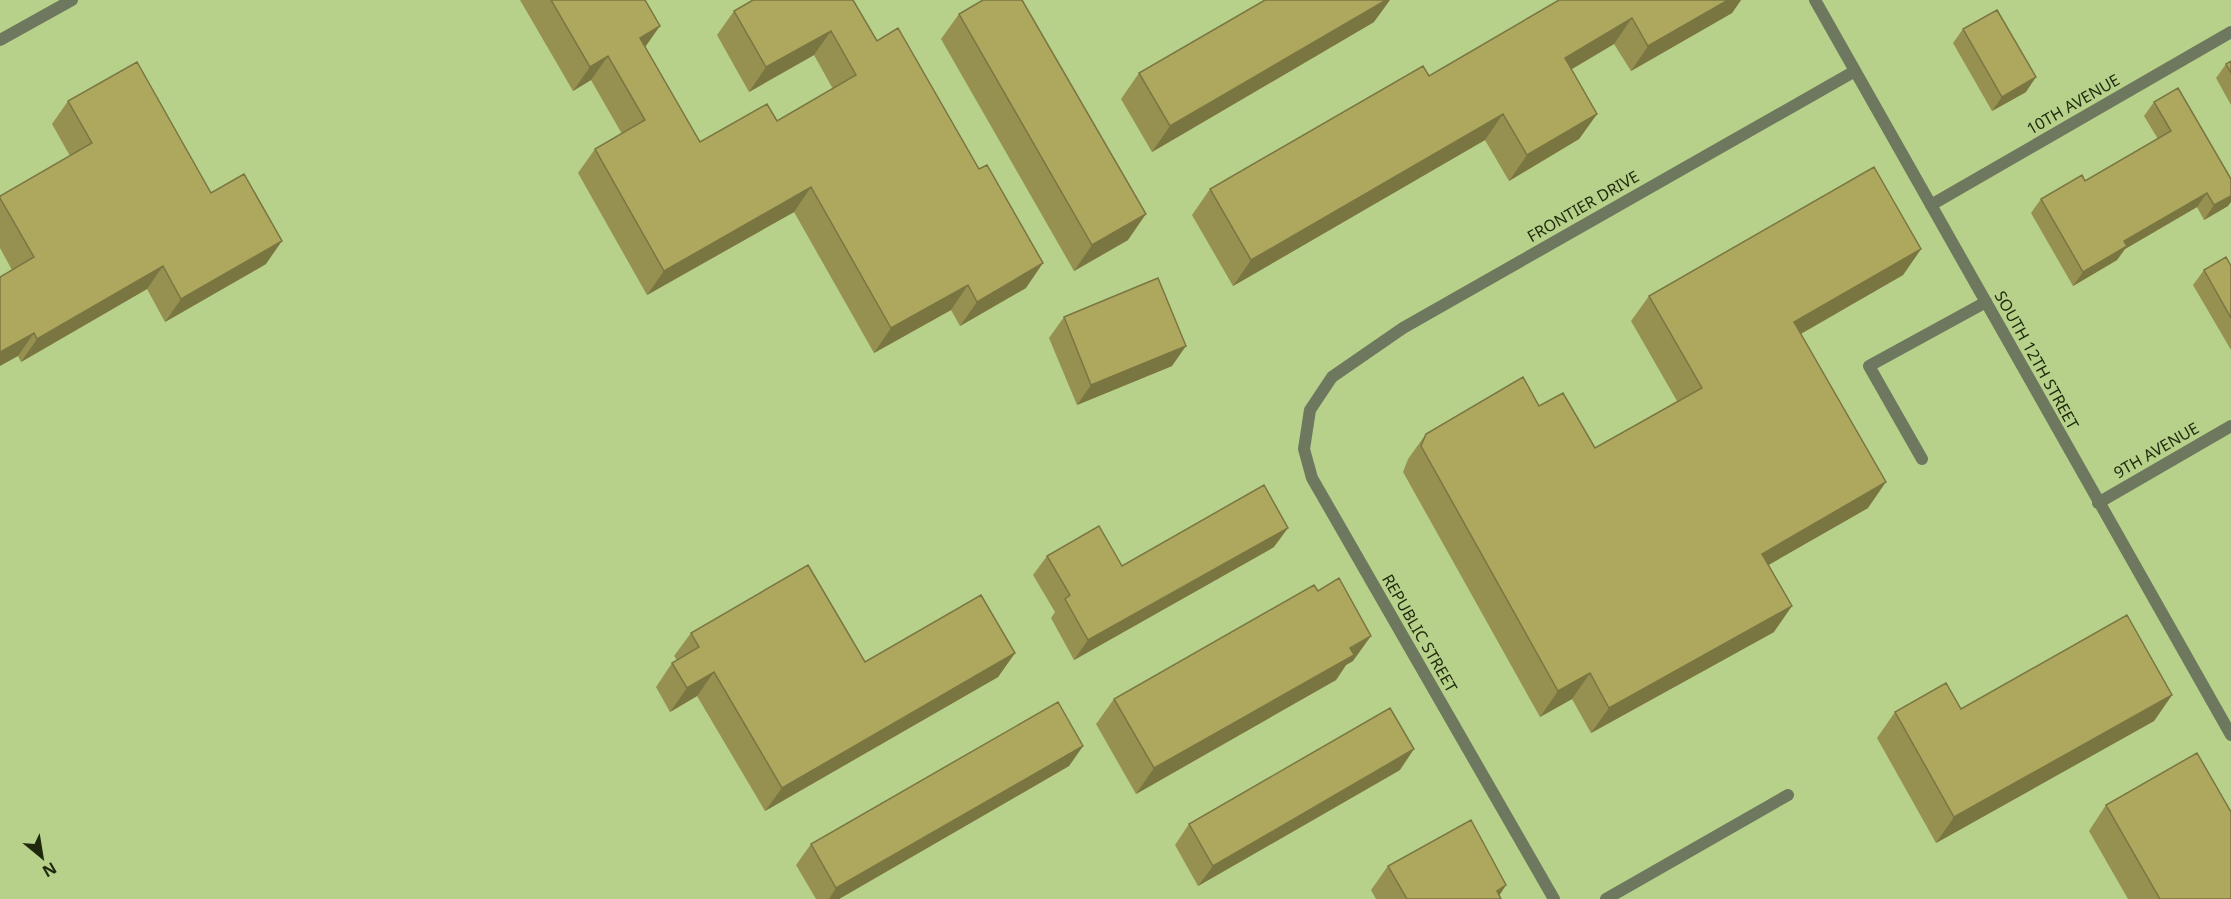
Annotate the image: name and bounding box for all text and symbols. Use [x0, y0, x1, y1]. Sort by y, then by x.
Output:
street label: 10TH AVENUE [2022, 68, 2124, 140]
street label: FRONTIER DRIVE [1523, 165, 1643, 247]
street label: SOUTH 12TH STREET [1990, 287, 2084, 433]
street label: 9TH AVENUE [2109, 417, 2203, 483]
street label: REPUBLIC STREET [1377, 570, 1463, 696]
north arrow [12, 827, 72, 887]
text: N [38, 857, 61, 883]

